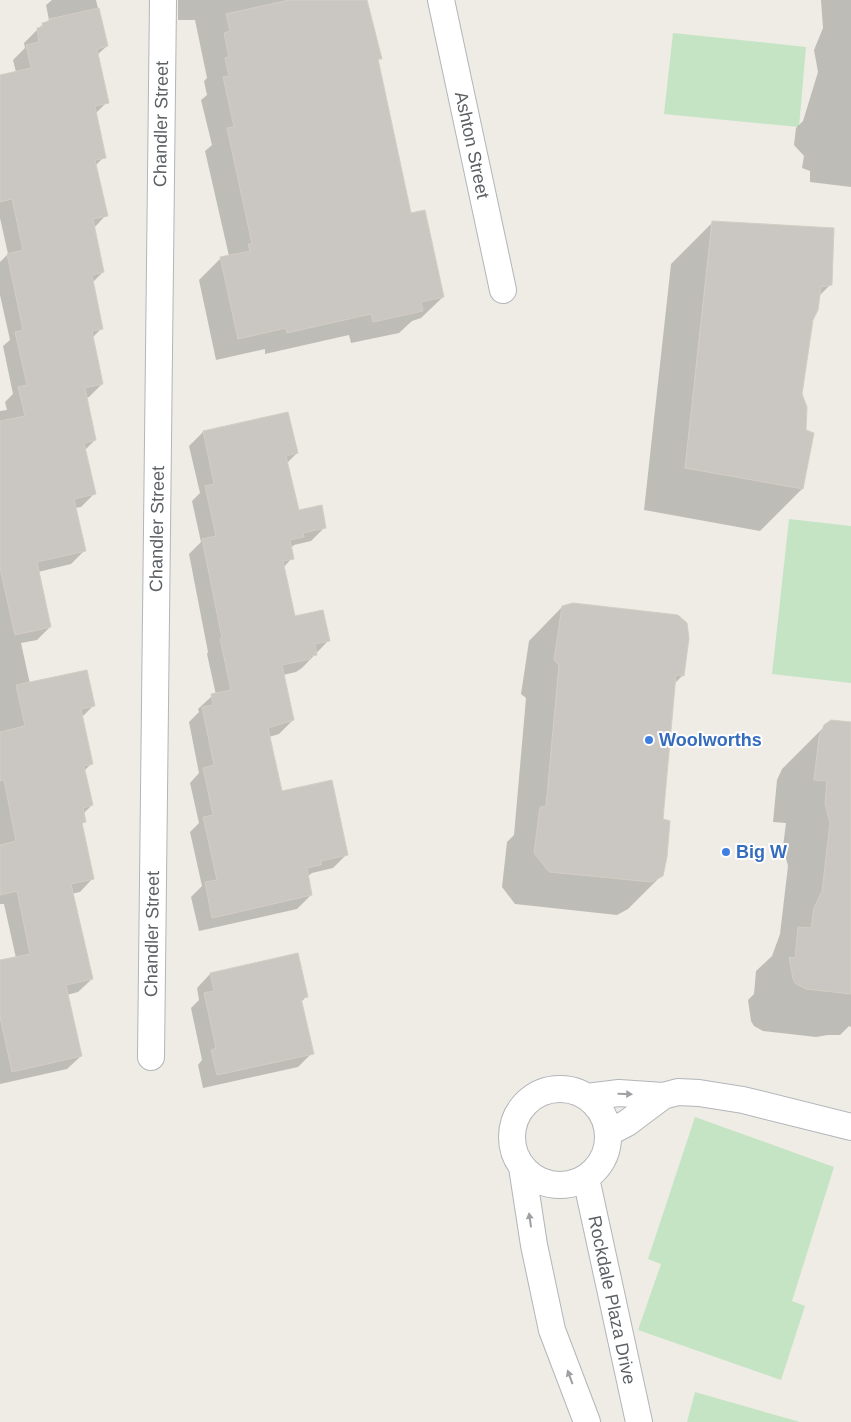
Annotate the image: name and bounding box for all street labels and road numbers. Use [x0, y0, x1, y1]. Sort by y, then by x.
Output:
street label: Chandler Street [150, 61, 172, 187]
street label: Ashton Street [451, 90, 493, 200]
street label: Chandler Street [146, 466, 168, 592]
street label: Chandler Street [141, 871, 163, 997]
street label: Rockdale Plaza Drive [584, 1214, 640, 1386]

